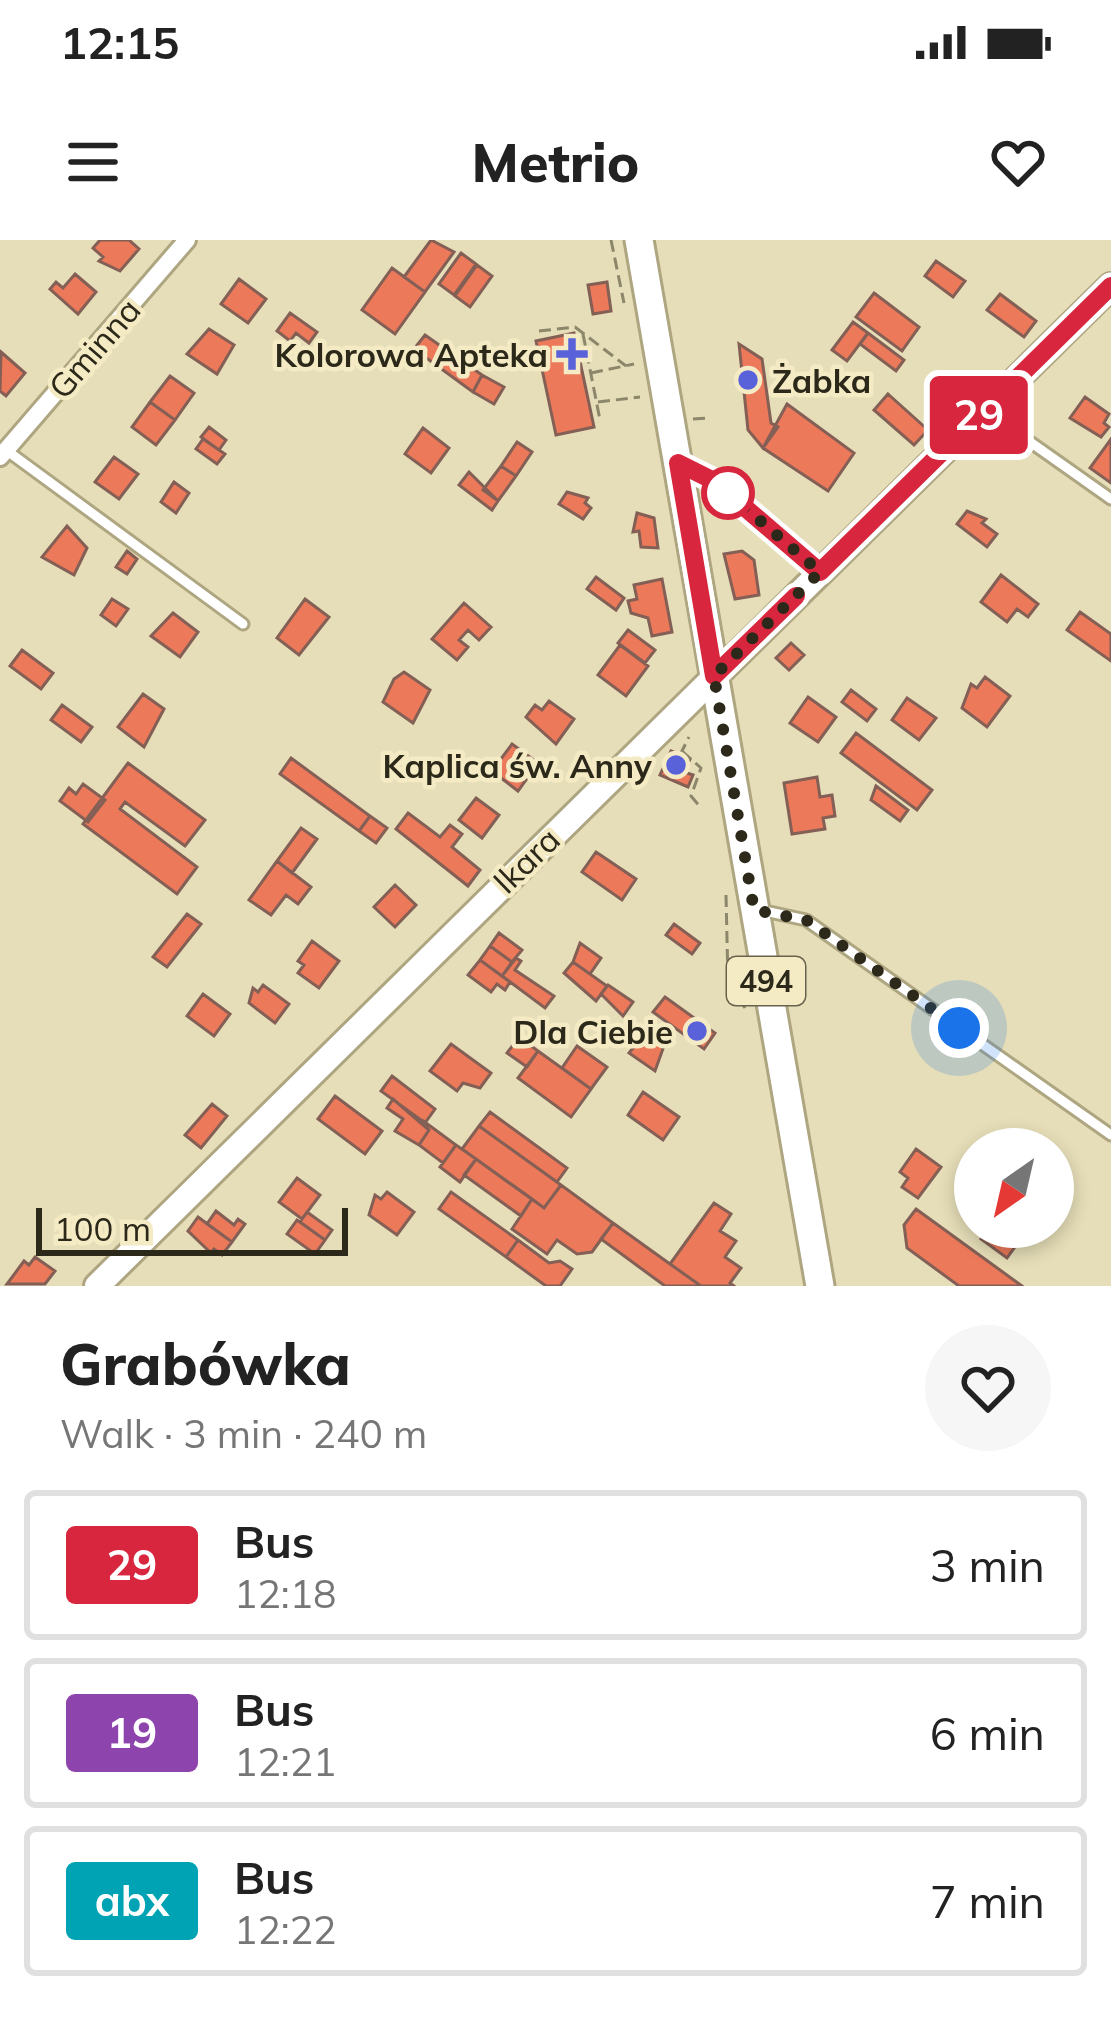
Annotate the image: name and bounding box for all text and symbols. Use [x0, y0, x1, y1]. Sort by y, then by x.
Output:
text: 12:15 [60, 14, 179, 70]
text: Metrio [472, 128, 639, 196]
icon: menu [60, 129, 126, 195]
icon: heart [985, 129, 1051, 195]
street label: Gminna [39, 289, 149, 407]
place label: Kolorowa Apteka [275, 334, 548, 375]
marker: Kolorowa Apteka [559, 341, 585, 367]
place label: Żabka [772, 360, 871, 401]
marker: Żabka [735, 367, 761, 393]
line badge: 29 [925, 376, 1033, 454]
text: 29 [954, 388, 1004, 441]
unlabelled marker [703, 468, 753, 518]
place label: Kaplica św. Anny [383, 745, 652, 786]
marker: Kaplica św. Anny [663, 752, 689, 778]
street label: Ikara [484, 819, 568, 901]
road number: 494 [727, 957, 805, 1005]
your location [929, 998, 989, 1058]
place label: Dla Ciebie [513, 1011, 673, 1052]
marker: Dla Ciebie [684, 1018, 710, 1044]
north arrow [954, 1128, 1074, 1248]
map controls [954, 1128, 1074, 1248]
scale bar [36, 1202, 348, 1255]
text: 100 m [54, 1208, 151, 1249]
button: heart [925, 1325, 1051, 1451]
text: Grabówka [60, 1328, 351, 1399]
text: Walk · 3 min · 240 m [60, 1409, 427, 1458]
text: Bus [234, 1513, 314, 1569]
text: 3 min [930, 1537, 1045, 1593]
text: 29 [107, 1538, 157, 1591]
text: 12:18 [234, 1569, 337, 1618]
text: Bus [234, 1681, 314, 1737]
text: 6 min [930, 1705, 1045, 1761]
text: 19 [107, 1706, 157, 1759]
text: 12:21 [234, 1737, 337, 1786]
text: Bus [234, 1849, 314, 1905]
text: 7 min [930, 1873, 1045, 1929]
text: abx [95, 1874, 169, 1927]
text: 12:22 [234, 1905, 337, 1954]

